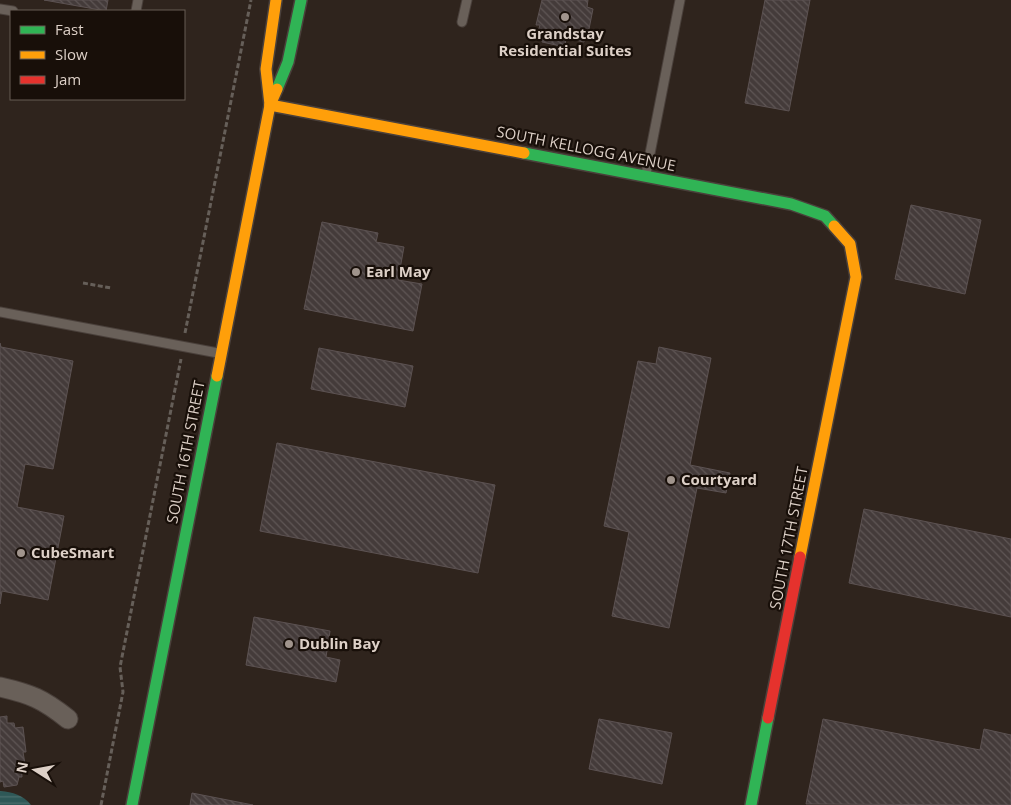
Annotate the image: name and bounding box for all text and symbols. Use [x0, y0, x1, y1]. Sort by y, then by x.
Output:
legend [10, 10, 185, 100]
marker: Grandstay Residential Suites [559, 11, 571, 23]
text: Fast [55, 19, 84, 39]
place label: Grandstay Residential Suites [498, 23, 632, 60]
text: Slow [55, 44, 88, 64]
text: Jam [53, 69, 81, 89]
street label: SOUTH KELLOGG AVENUE [495, 121, 677, 175]
place label: Earl May [366, 261, 431, 281]
marker: Earl May [350, 266, 362, 278]
street label: SOUTH 16TH STREET [161, 378, 209, 525]
street label: SOUTH 17TH STREET [764, 464, 812, 611]
place label: Courtyard [681, 469, 757, 489]
marker: Courtyard [665, 474, 677, 486]
place label: CubeSmart [31, 542, 115, 562]
marker: CubeSmart [15, 547, 27, 559]
place label: Dublin Bay [299, 633, 381, 653]
marker: Dublin Bay [283, 638, 295, 650]
north arrow [10, 745, 60, 795]
text: N [11, 760, 32, 775]

